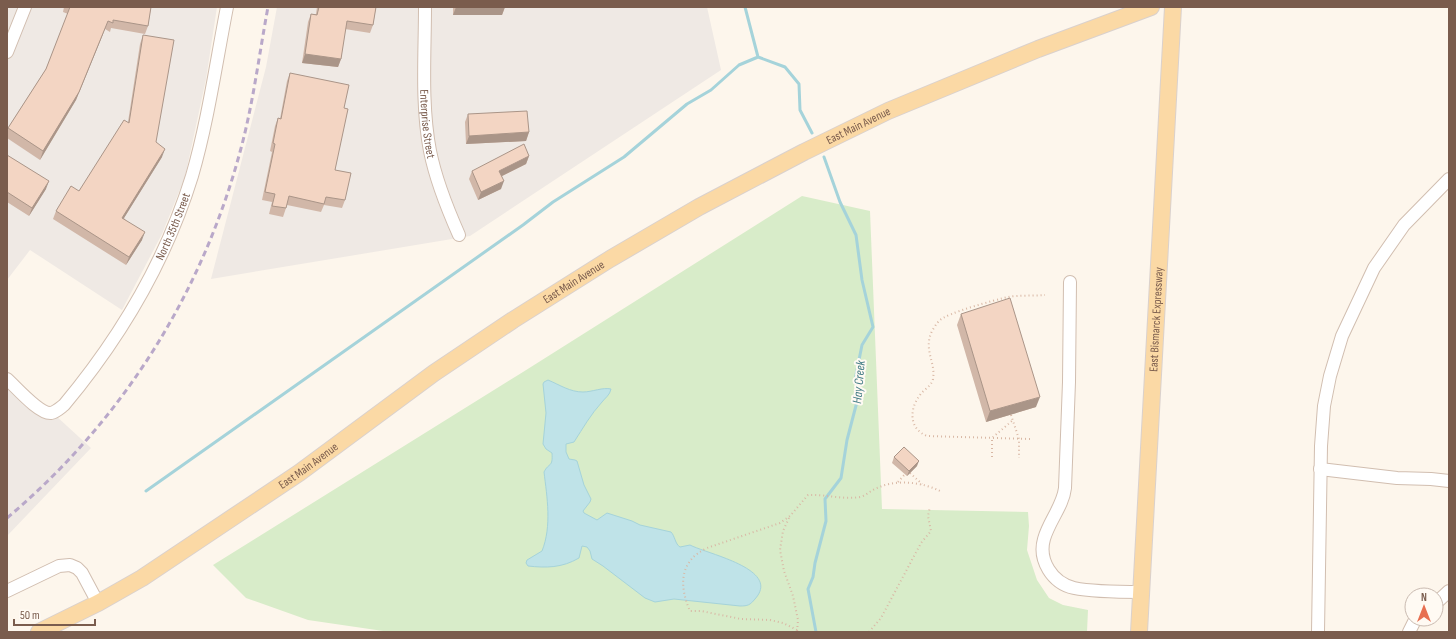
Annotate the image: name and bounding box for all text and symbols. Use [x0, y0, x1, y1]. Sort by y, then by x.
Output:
street label: Enterprise Street [416, 89, 438, 160]
street label: East Main Avenue [824, 104, 893, 148]
street label: North 35th Street [153, 191, 194, 263]
street label: East Main Avenue [540, 257, 608, 307]
street label: East Bismarck Expressway [1146, 266, 1167, 372]
water label: Hay Creek [849, 359, 869, 404]
street label: East Main Avenue [276, 440, 341, 492]
north arrow [1404, 587, 1444, 627]
text: N [1421, 591, 1427, 604]
scale bar [14, 601, 95, 627]
text: 50 m [20, 608, 40, 623]

